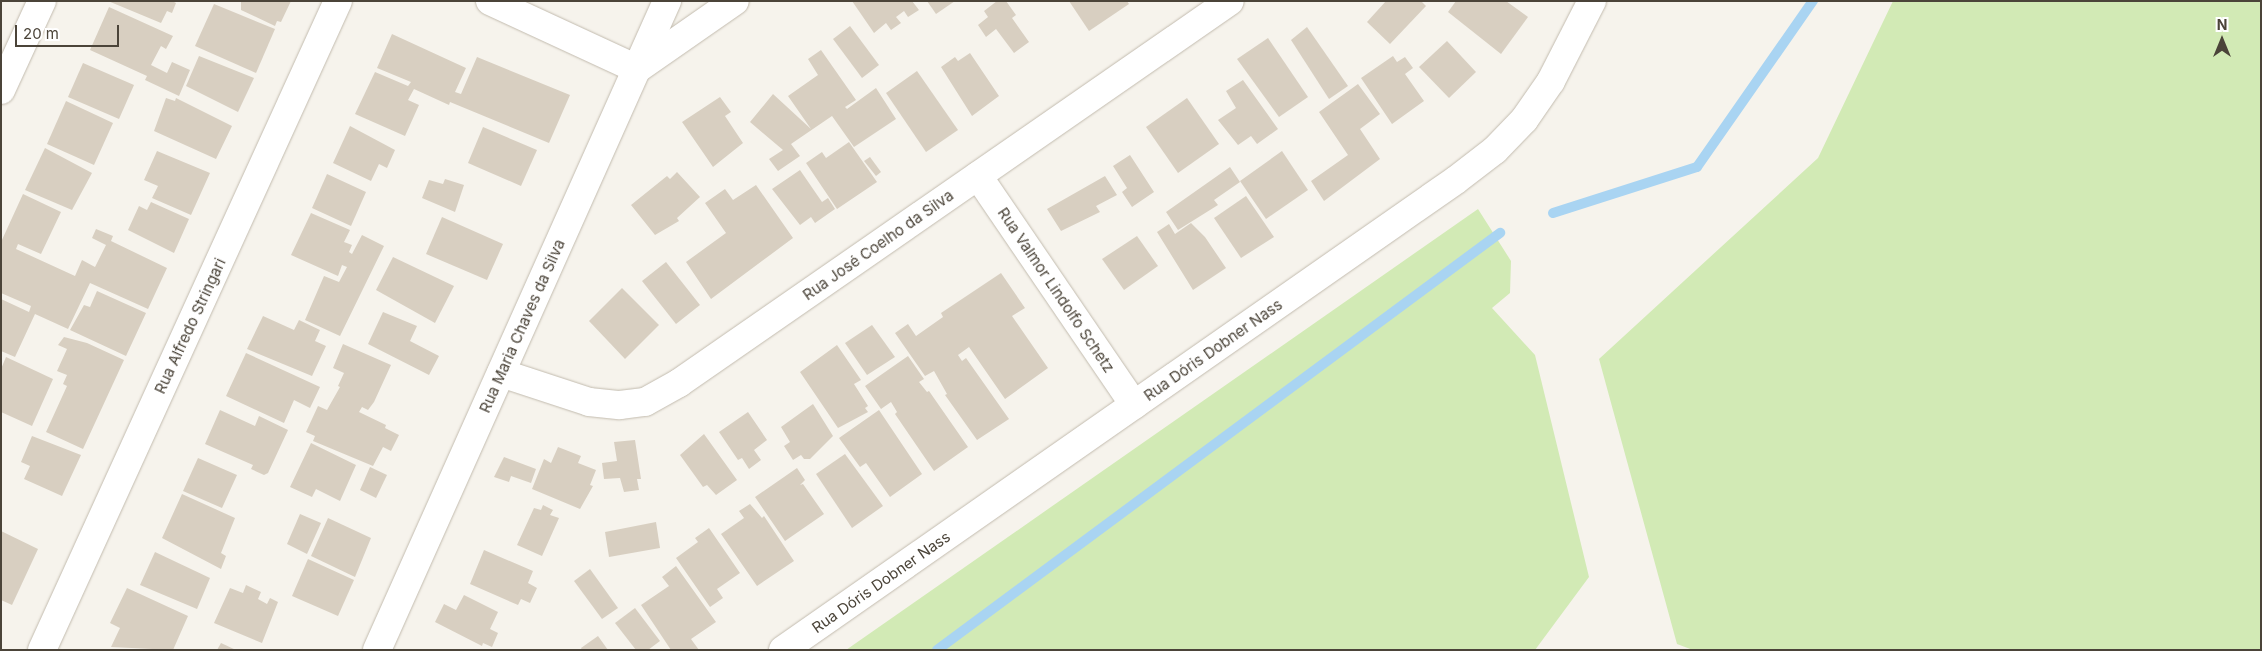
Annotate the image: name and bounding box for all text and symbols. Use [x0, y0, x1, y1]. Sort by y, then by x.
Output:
scale bar [18, 15, 121, 47]
north arrow [2197, 15, 2247, 65]
text: N [2217, 16, 2227, 33]
text: 20 m [23, 24, 59, 43]
street label: Rua José Coelho da Silva [799, 186, 957, 304]
street label: Rua Valmor Lindolfo Schetz [994, 204, 1118, 376]
street label: Rua Maria Chaves da Silva [476, 237, 568, 415]
street label: Rua Alfredo Stringari [151, 255, 229, 397]
street label: Rua Dóris Dobner Nass [1140, 295, 1286, 405]
street label: Rua Dóris Dobner Nass [808, 527, 954, 637]

